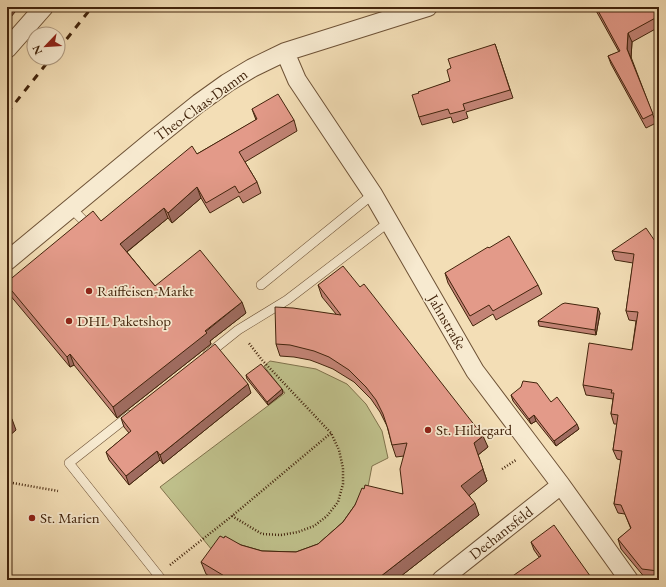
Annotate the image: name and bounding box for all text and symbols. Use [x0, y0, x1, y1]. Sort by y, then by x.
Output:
north arrow [26, 26, 66, 66]
text: N [29, 43, 45, 57]
street label: Theo-Claas-Damm [150, 64, 251, 145]
place label: Raiffeisen-Markt [97, 281, 194, 300]
marker: Raiffeisen-Markt [84, 286, 94, 296]
street label: Jahnstraße [423, 289, 471, 353]
place label: DHL Paketshop [77, 311, 171, 330]
marker: DHL Paketshop [64, 316, 74, 326]
place label: St. Hildegard [436, 420, 513, 439]
marker: St. Hildegard [423, 425, 433, 435]
street label: Dechantsfeld [465, 502, 537, 563]
place label: St. Marien [40, 508, 100, 527]
marker: St. Marien [27, 513, 37, 523]

